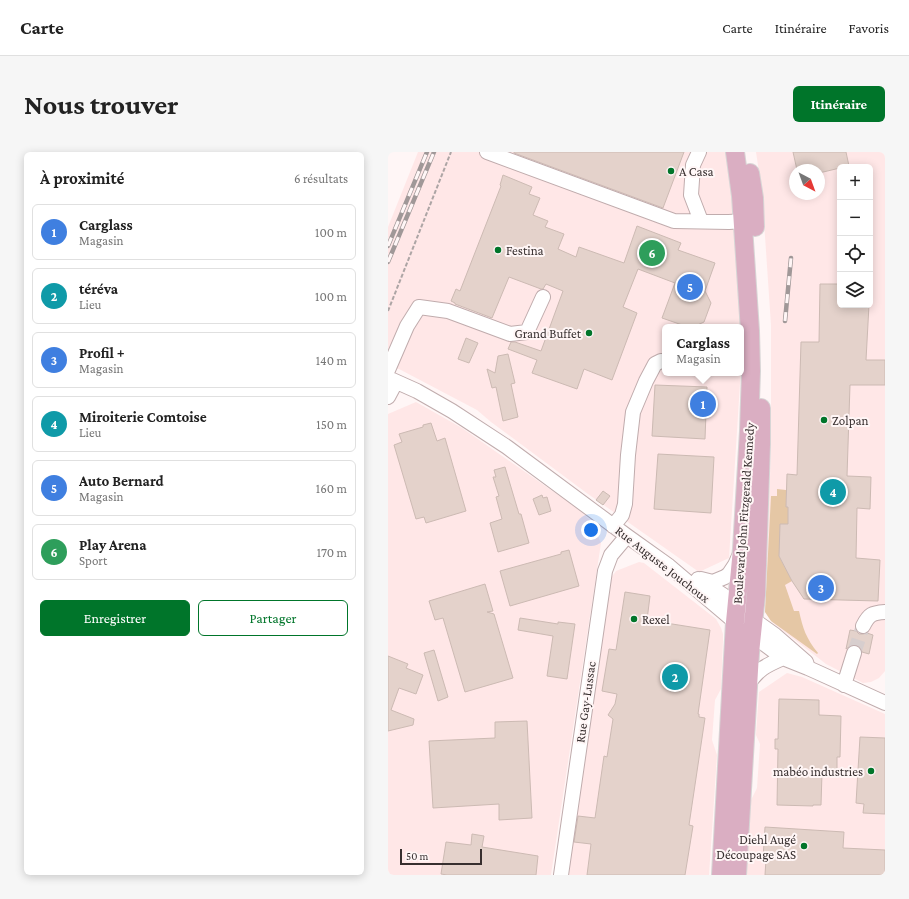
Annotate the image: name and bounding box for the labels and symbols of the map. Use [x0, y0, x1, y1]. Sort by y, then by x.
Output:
place label: A Casa [679, 164, 714, 179]
north arrow [789, 164, 825, 200]
marker: A Casa [666, 166, 676, 176]
pin: 6 [639, 238, 665, 268]
place label: Festina [506, 243, 544, 258]
marker: Festina [493, 245, 503, 255]
pin: 5 [677, 272, 703, 302]
place label: Grand Buffet [514, 326, 582, 341]
marker: Grand Buffet [584, 328, 594, 338]
pin: 1 [690, 389, 716, 419]
place label: Zolpan [832, 413, 868, 428]
marker: Zolpan [819, 415, 829, 425]
street label: Boulevard John Fitzgerald Kennedy [730, 421, 757, 604]
pin: 4 [820, 477, 846, 507]
your location [581, 520, 601, 540]
street label: Rue Auguste Jouchoux [612, 523, 713, 606]
pin: 3 [808, 573, 834, 603]
place label: Rexel [642, 612, 670, 627]
marker: Rexel [629, 614, 639, 624]
street label: Rue Gay-Lussac [572, 660, 599, 744]
pin: 2 [662, 662, 688, 692]
place label: mabéo industries [773, 764, 863, 779]
marker: mabéo industries [866, 766, 876, 776]
place label: Diehl Augé Découpage SAS [716, 832, 796, 862]
marker: Diehl Augé Découpage SAS [799, 841, 809, 851]
scale bar [400, 847, 482, 866]

